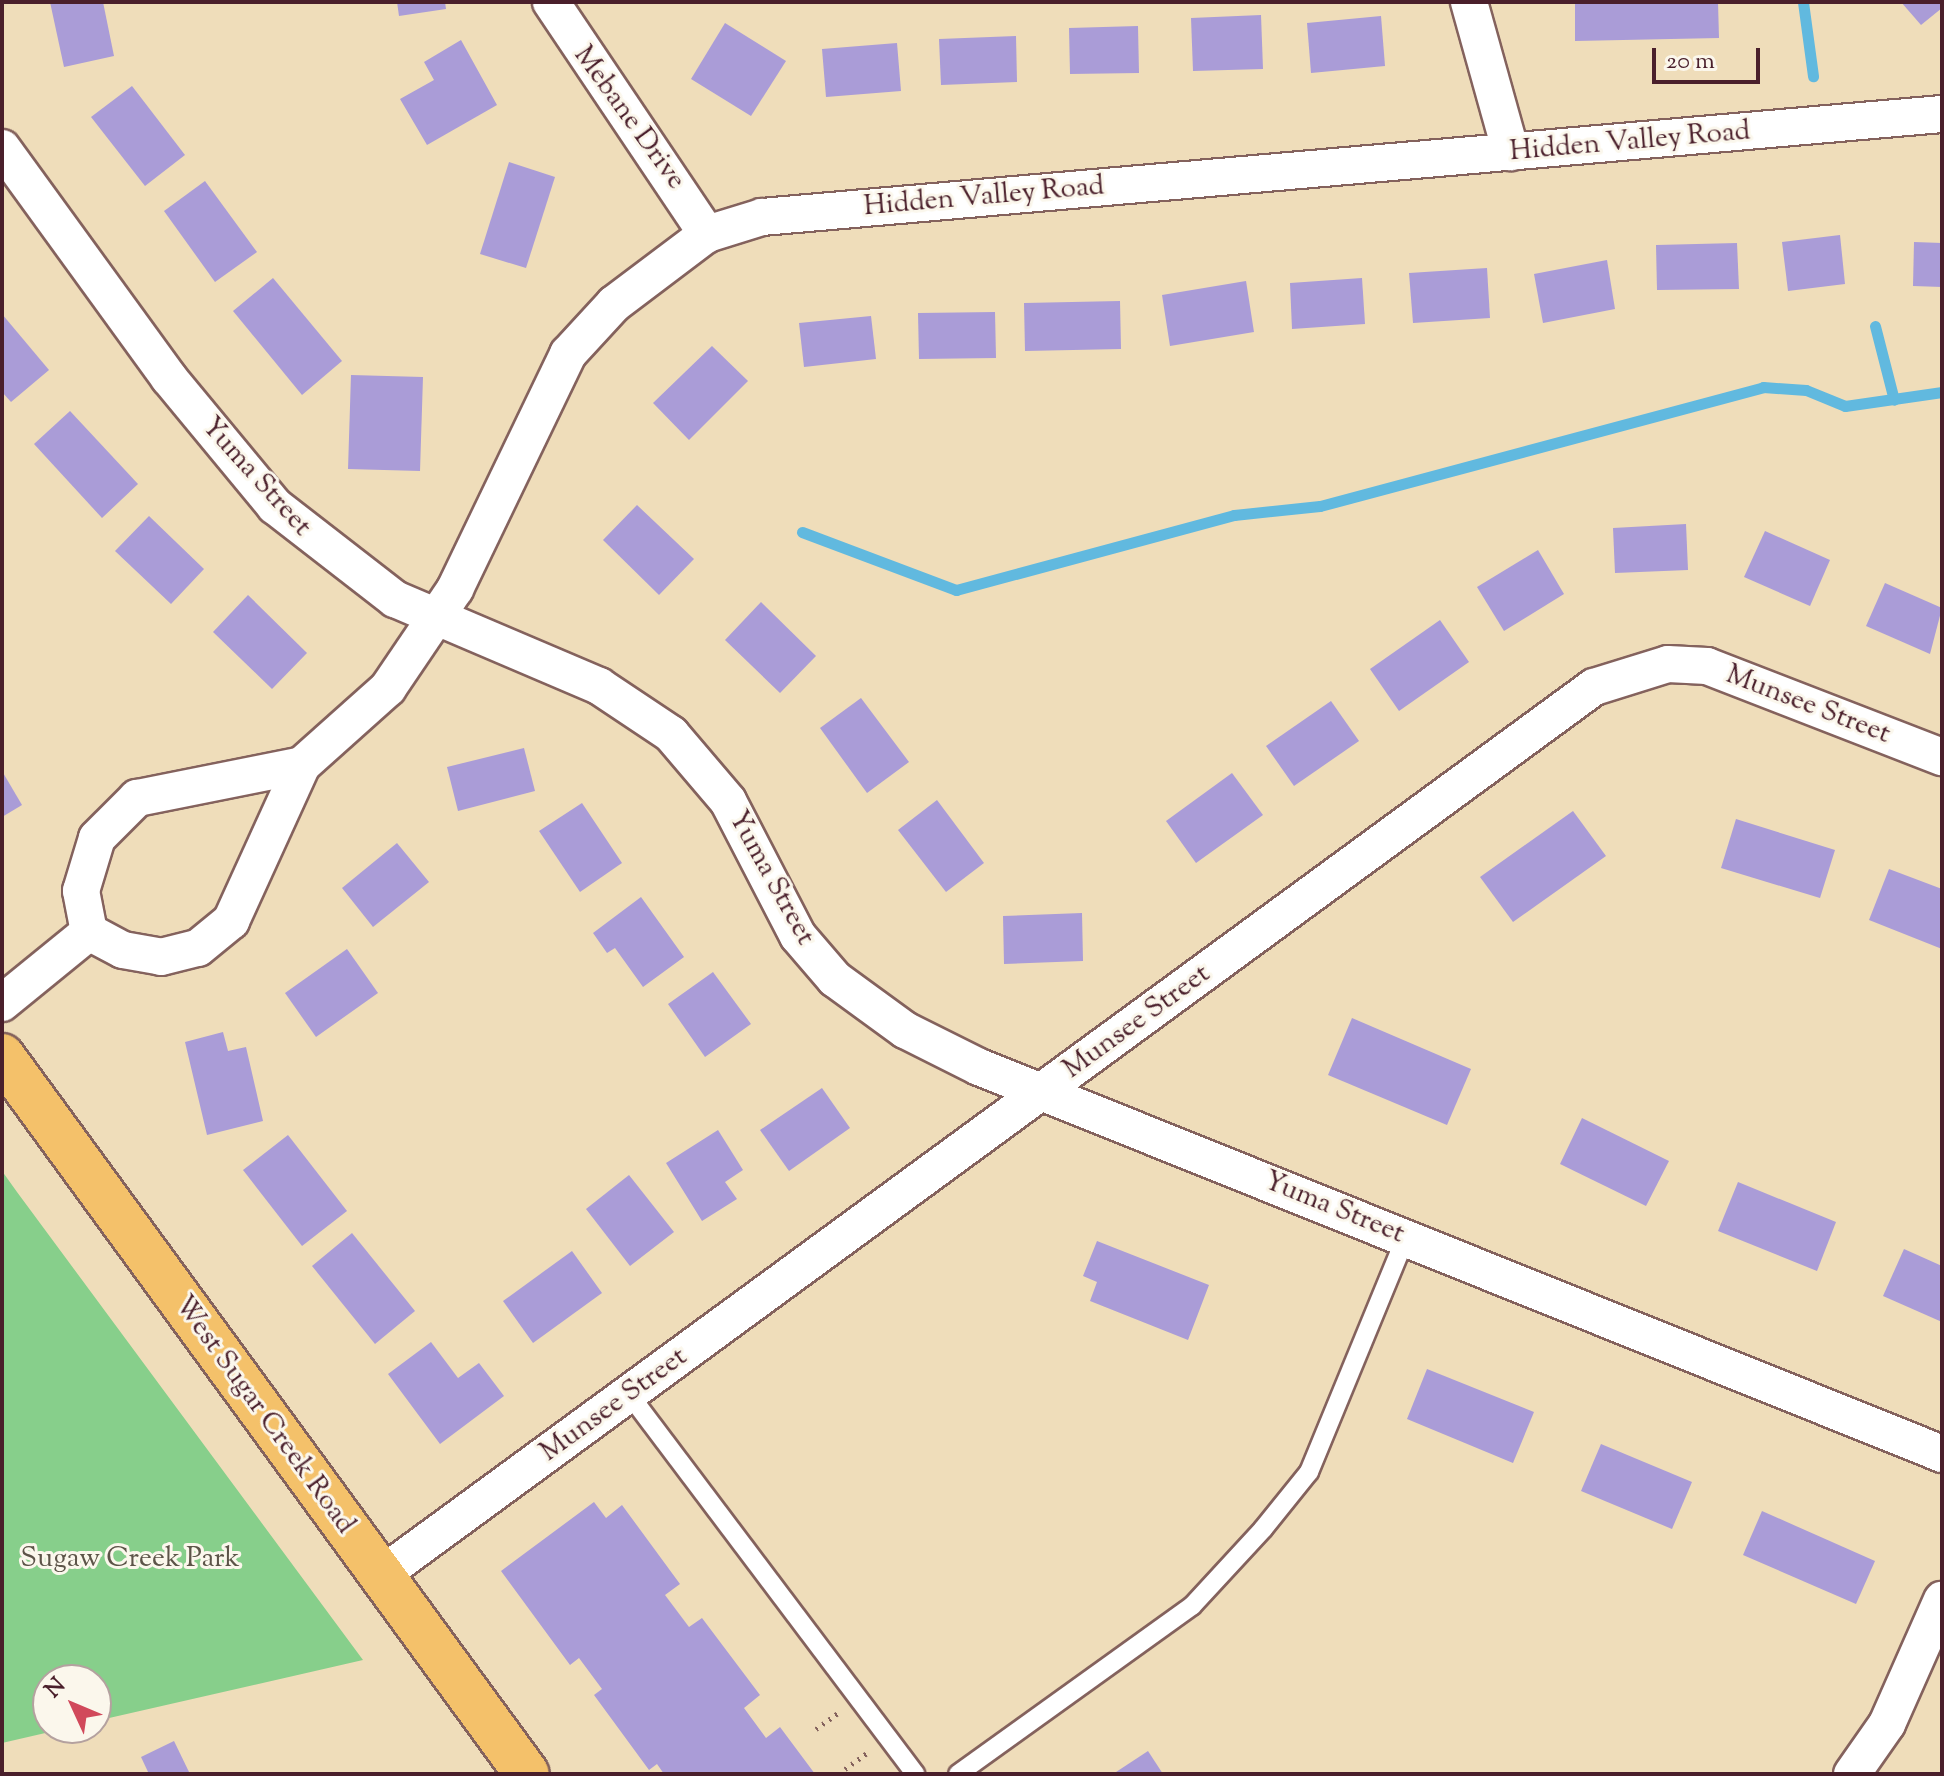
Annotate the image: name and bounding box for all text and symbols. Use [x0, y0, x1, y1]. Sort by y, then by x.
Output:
scale bar [1656, 32, 1764, 82]
street label: Mebane Drive [566, 40, 692, 196]
text: 20 m [1666, 45, 1715, 79]
street label: Hidden Valley Road [1508, 115, 1752, 169]
street label: Hidden Valley Road [862, 170, 1106, 224]
street label: Yuma Street [194, 411, 318, 543]
street label: Munsee Street [1721, 658, 1895, 752]
street label: Yuma Street [720, 805, 822, 951]
street label: Munsee Street [1057, 957, 1217, 1087]
street label: Yuma Street [1259, 1165, 1409, 1251]
street label: West Sugar Creek Road [166, 1289, 362, 1541]
street label: Munsee Street [534, 1340, 694, 1470]
park label: Sugaw Creek Park [20, 1542, 240, 1576]
north arrow [32, 1664, 112, 1744]
text: N [39, 1671, 74, 1706]

